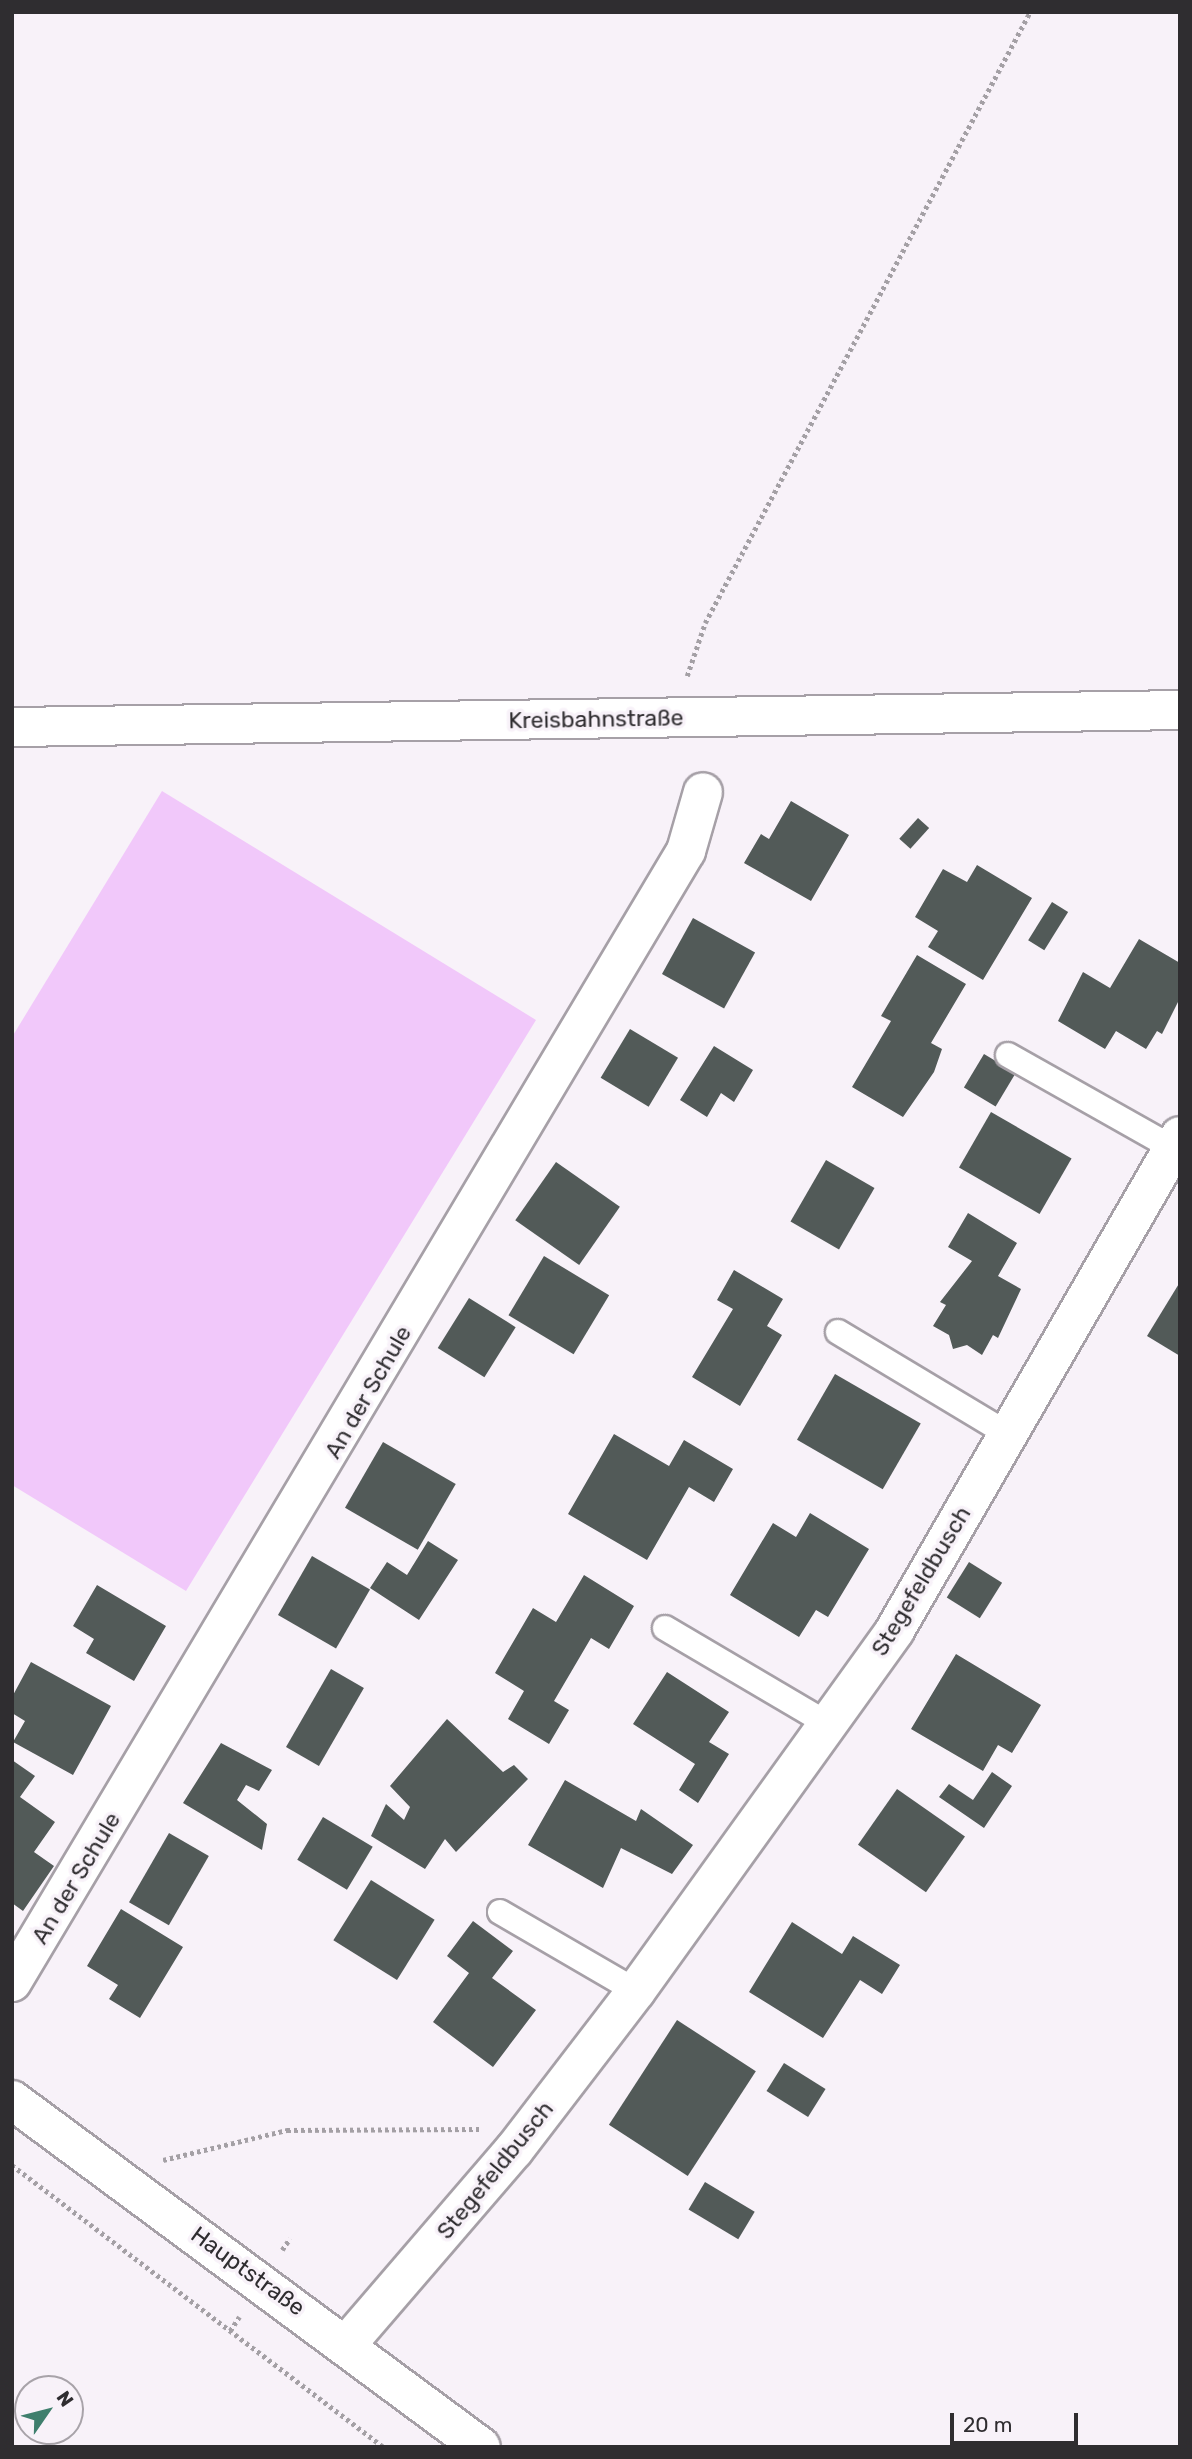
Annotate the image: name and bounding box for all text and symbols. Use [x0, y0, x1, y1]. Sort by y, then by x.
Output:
street label: Kreisbahnstraße [508, 704, 684, 734]
street label: An der Schule [319, 1320, 417, 1464]
street label: Stegefeldbusch [866, 1501, 976, 1661]
street label: An der Schule [26, 1807, 126, 1949]
street label: Stegefeldbusch [431, 2095, 559, 2245]
street label: Hauptstraße [186, 2220, 310, 2322]
north arrow [14, 2375, 84, 2445]
text: N [52, 2387, 78, 2411]
scale bar [954, 2400, 1082, 2444]
text: 20 m [963, 2412, 1012, 2437]

